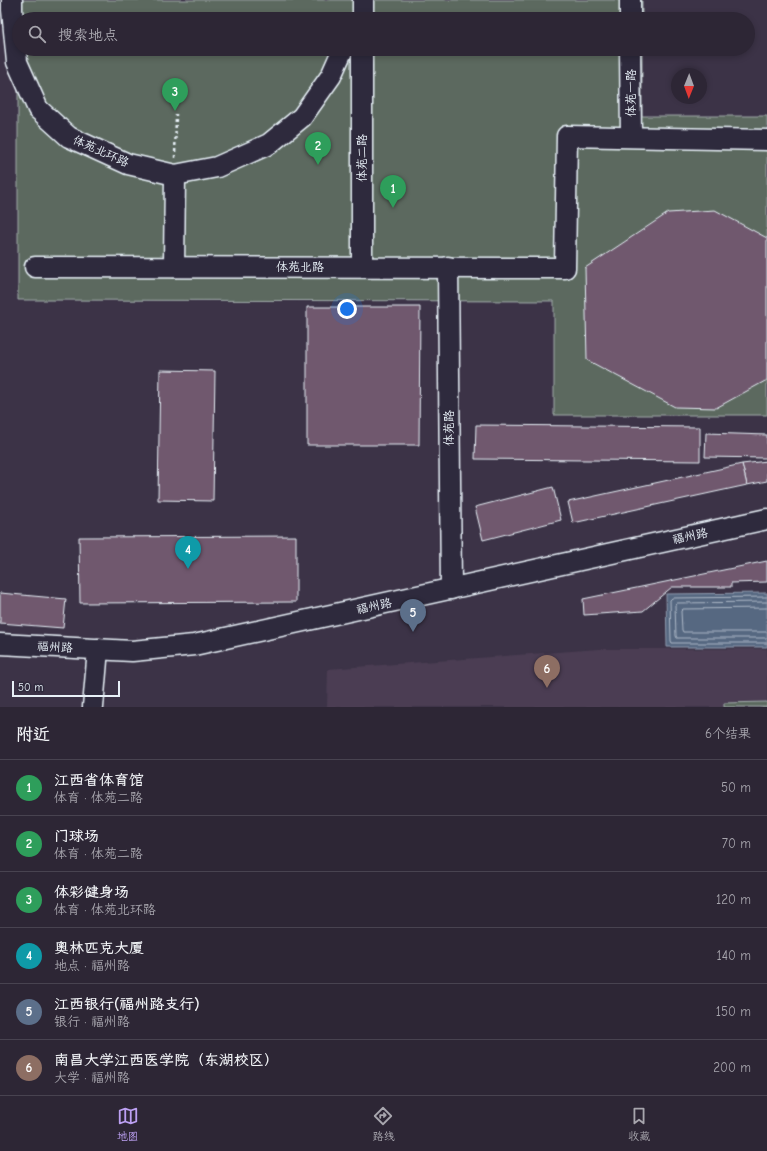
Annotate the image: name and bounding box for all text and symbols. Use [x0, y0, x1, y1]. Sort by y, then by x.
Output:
search box [12, 12, 755, 56]
icon: search [26, 23, 48, 45]
text: 搜索地点 [58, 26, 118, 44]
north arrow [671, 68, 707, 104]
street label: 体苑一路 [624, 69, 638, 117]
pin: 3 [162, 78, 188, 111]
street label: 体苑北环路 [71, 132, 131, 170]
pin: 2 [305, 132, 331, 165]
street label: 体苑二路 [355, 134, 369, 182]
pin: 1 [380, 175, 406, 208]
street label: 体苑北路 [276, 260, 324, 274]
your location [337, 299, 357, 319]
street label: 体苑路 [442, 410, 456, 446]
street label: 福州路 [671, 525, 709, 547]
pin: 4 [175, 536, 201, 569]
street label: 福州路 [355, 595, 393, 617]
pin: 5 [400, 599, 426, 632]
street label: 福州路 [37, 639, 73, 655]
pin: 6 [534, 655, 560, 688]
scale bar [12, 679, 120, 698]
text: 50 m [18, 681, 43, 694]
text: 附近 [16, 725, 50, 744]
text: 6个结果 [705, 726, 751, 741]
text: 江西省体育馆 [54, 771, 144, 789]
text: 1 [26, 780, 32, 795]
text: 50 m [721, 780, 751, 795]
text: 体育 · 体苑二路 [54, 790, 143, 805]
text: 门球场 [54, 827, 99, 845]
text: 2 [26, 836, 32, 851]
text: 70 m [722, 836, 751, 851]
text: 体育 · 体苑二路 [54, 846, 143, 861]
text: 体彩健身场 [54, 883, 129, 901]
text: 3 [26, 892, 32, 907]
text: 120 m [716, 892, 751, 907]
text: 体育 · 体苑北环路 [54, 902, 156, 917]
text: 奥林匹克大厦 [54, 939, 144, 957]
text: 4 [26, 948, 32, 963]
text: 140 m [717, 948, 751, 963]
text: 地点 · 福州路 [54, 958, 130, 973]
text: 江西银行(福州路支行) [54, 995, 200, 1013]
text: 5 [26, 1004, 32, 1019]
text: 150 m [716, 1004, 751, 1019]
text: 银行 · 福州路 [54, 1014, 130, 1029]
text: 南昌大学江西医学院（东湖校区） [54, 1051, 279, 1069]
text: 6 [26, 1060, 32, 1075]
text: 200 m [713, 1060, 751, 1075]
text: 大学 · 福州路 [54, 1070, 130, 1085]
tab: 地图 [117, 1105, 139, 1143]
tab: 路线 [372, 1105, 394, 1143]
tab: 收藏 [628, 1105, 650, 1143]

